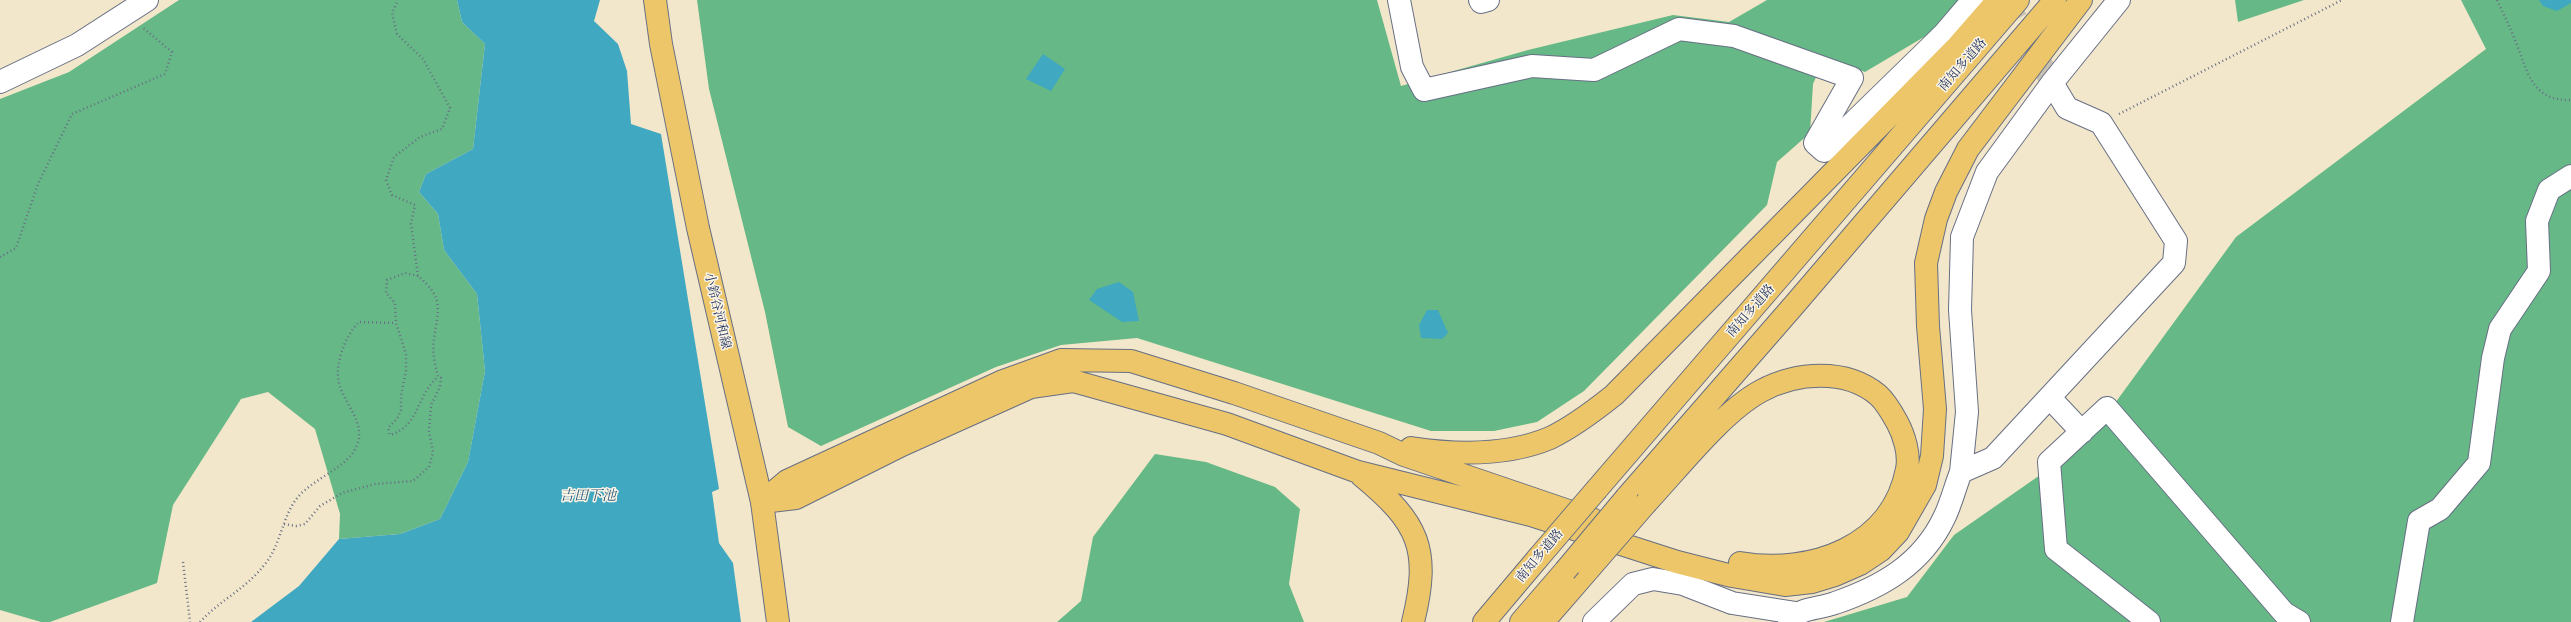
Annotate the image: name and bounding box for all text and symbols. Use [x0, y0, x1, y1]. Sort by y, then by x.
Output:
street label: 南知多道路 [1936, 35, 1990, 95]
street label: 小鈴谷河和線 [701, 271, 733, 351]
street label: 南知多道路 [1724, 281, 1778, 341]
water label: 吉田下池 [560, 489, 616, 505]
street label: 南知多道路 [1513, 526, 1567, 586]

